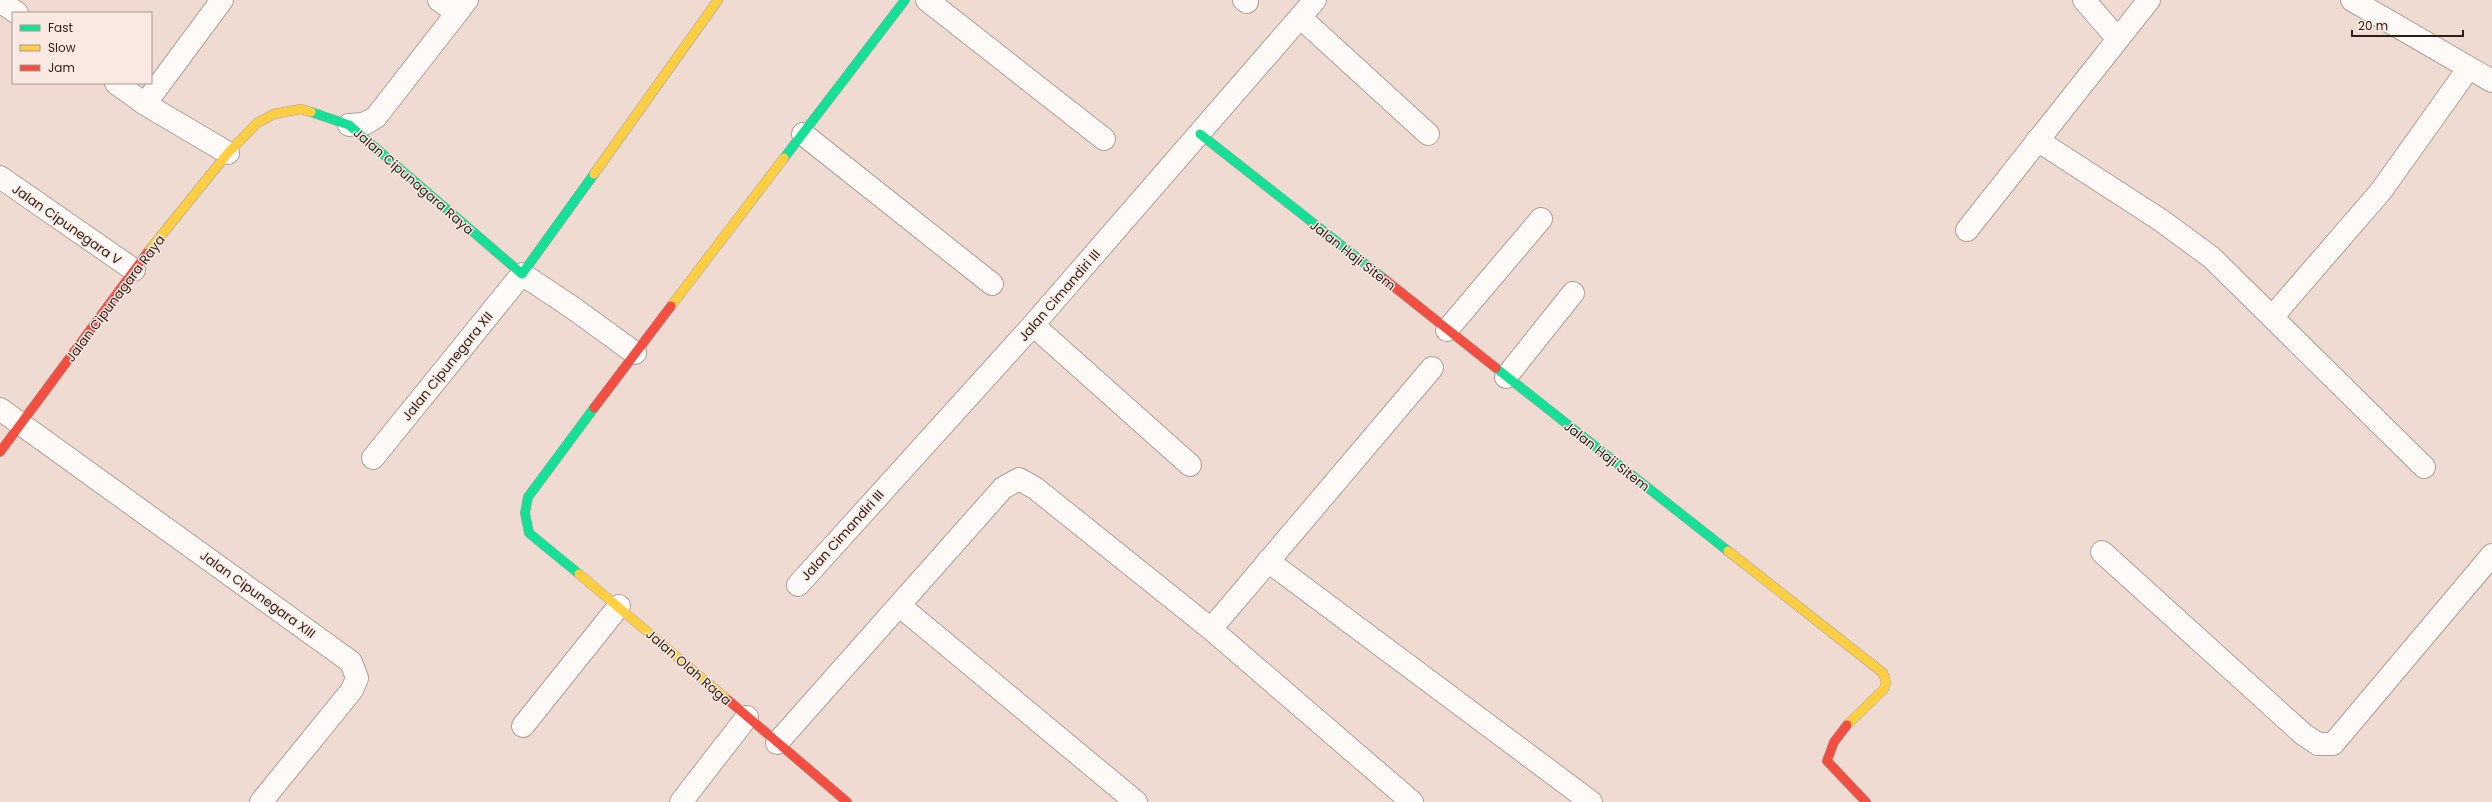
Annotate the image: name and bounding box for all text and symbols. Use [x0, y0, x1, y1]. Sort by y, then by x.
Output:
legend [12, 12, 152, 84]
scale bar [2352, 12, 2463, 38]
text: 20 m [2358, 17, 2388, 34]
text: Fast [48, 19, 73, 36]
text: Slow [48, 39, 76, 56]
text: Jam [48, 59, 75, 76]
street label: Jalan Cipunagara Raya [349, 124, 478, 239]
street label: Jalan Cipunegara V [8, 179, 125, 269]
street label: Jalan Haji Sitem [1306, 216, 1400, 295]
street label: Jalan Cipunagara Raya [61, 231, 169, 366]
street label: Jalan Cimandiri III [1014, 245, 1105, 345]
street label: Jalan Cipunegara XII [397, 308, 497, 425]
street label: Jalan Haji Sitem [1560, 417, 1654, 496]
street label: Jalan Cimandiri III [796, 486, 888, 585]
street label: Jalan Cipunegara XIII [196, 546, 319, 643]
street label: Jalan Olah Raga [642, 625, 736, 710]

